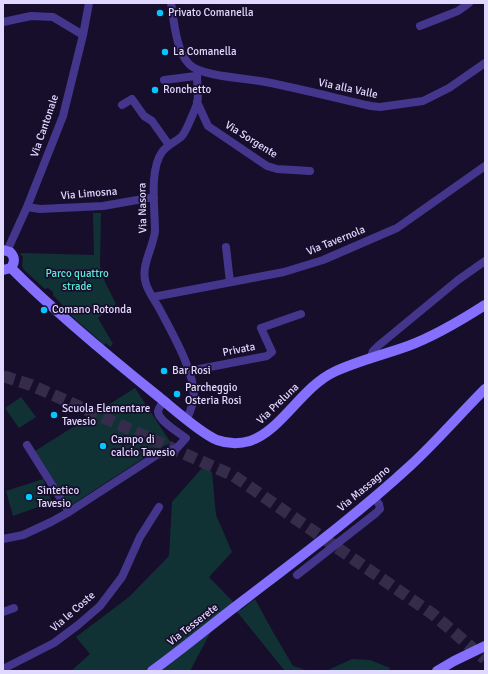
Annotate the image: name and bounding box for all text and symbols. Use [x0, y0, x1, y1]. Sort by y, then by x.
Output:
place label: Privato Comanella [168, 6, 254, 20]
marker: Privato Comanella [155, 8, 165, 18]
place label: La Comanella [173, 45, 237, 59]
marker: La Comanella [160, 47, 170, 57]
street label: Via alla Valle [317, 76, 379, 102]
place label: Ronchetto [163, 83, 211, 97]
marker: Ronchetto [150, 85, 160, 95]
street label: Via Cantonale [28, 93, 62, 159]
street label: Via Sorgente [222, 119, 280, 161]
street label: Via Nasora [136, 183, 150, 233]
street label: Via Limosna [60, 185, 118, 203]
street label: Via Tavernola [305, 223, 367, 259]
park label: Parco quattro strade [45, 267, 109, 293]
place label: Comano Rotonda [52, 303, 132, 317]
marker: Comano Rotonda [39, 305, 49, 315]
street label: Privata [222, 340, 256, 360]
place label: Bar Rosi [172, 364, 211, 378]
marker: Bar Rosi [159, 366, 169, 376]
place label: Parcheggio Osteria Rosi [185, 381, 242, 407]
street label: Via Preluna [254, 381, 302, 427]
marker: Parcheggio Osteria Rosi [172, 389, 182, 399]
place label: Scuola Elementare Tavesio [62, 402, 150, 428]
marker: Scuola Elementare Tavesio [49, 410, 59, 420]
place label: Campo di calcio Tavesio [111, 433, 175, 459]
marker: Campo di calcio Tavesio [98, 441, 108, 451]
street label: Via Massagno [335, 463, 393, 515]
place label: Sintetico Tavesio [37, 484, 79, 510]
marker: Sintetico Tavesio [24, 492, 34, 502]
street label: Via le Coste [48, 589, 98, 635]
street label: Via Tesserete [165, 601, 221, 649]

